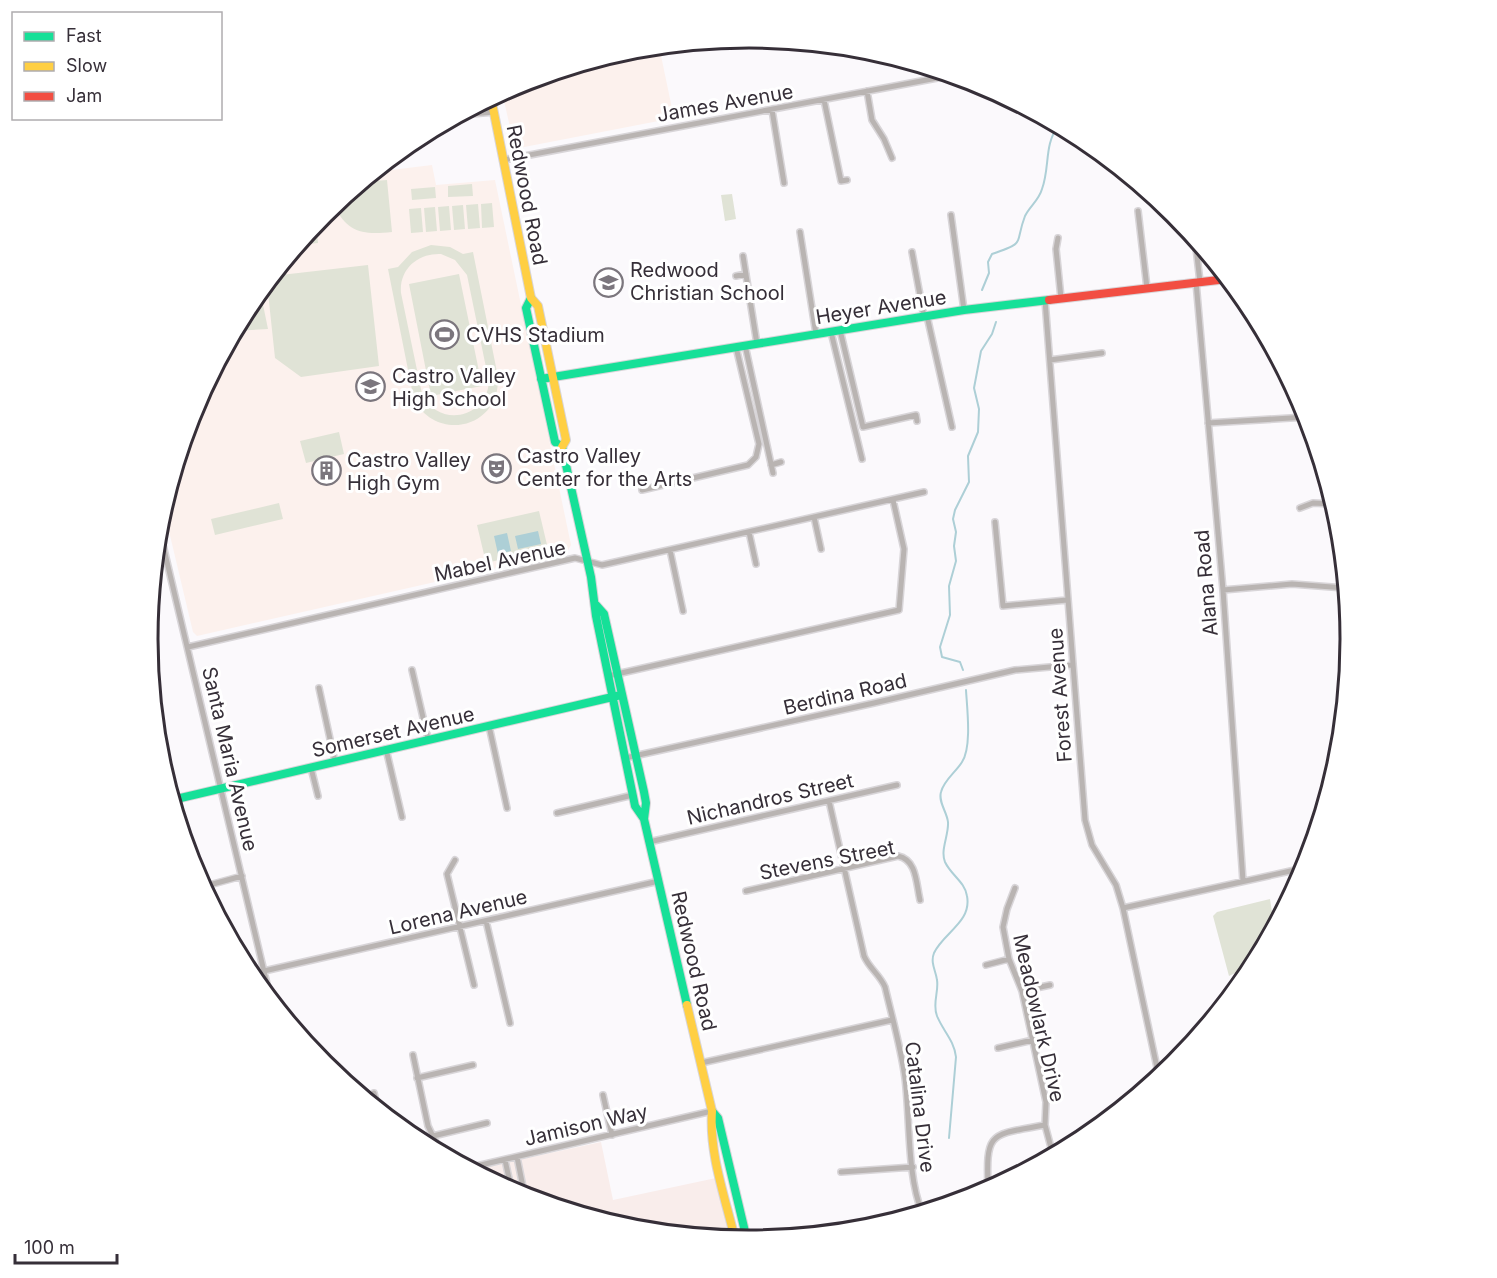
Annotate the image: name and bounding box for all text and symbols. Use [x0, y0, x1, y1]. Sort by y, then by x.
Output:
legend [12, 12, 222, 120]
text: Fast [66, 25, 102, 46]
text: Slow [66, 55, 107, 76]
street label: James Avenue [655, 79, 795, 127]
text: Jam [66, 85, 102, 106]
street label: Redwood Road [502, 123, 552, 267]
place label: Redwood Christian School [630, 258, 785, 305]
school or university icon: Redwood Christian School [593, 266, 625, 298]
street label: Heyer Avenue [814, 285, 948, 329]
sports icon: CVHS Stadium [429, 319, 461, 351]
place label: CVHS Stadium [466, 323, 605, 347]
place label: Castro Valley High School [392, 364, 516, 411]
school or university icon: Castro Valley High School [355, 371, 387, 403]
place label: Castro Valley Center for the Arts [517, 444, 692, 491]
place label: Castro Valley High Gym [347, 448, 471, 495]
theatre icon: Castro Valley Center for the Arts [480, 452, 512, 484]
building icon: Castro Valley High Gym [310, 455, 342, 487]
street label: Alana Road [1189, 529, 1223, 637]
street label: Mabel Avenue [432, 535, 568, 587]
street label: Forest Avenue [1043, 627, 1077, 763]
street label: Santa Maria Avenue [197, 664, 263, 854]
street label: Berdina Road [781, 668, 909, 720]
street label: Somerset Avenue [309, 702, 477, 762]
street label: Nichandros Street [684, 768, 856, 830]
street label: Stevens Street [757, 835, 897, 885]
street label: Lorena Avenue [387, 884, 529, 940]
street label: Redwood Road [666, 889, 722, 1033]
street label: Meadowlark Drive [1008, 932, 1070, 1104]
street label: Catalina Drive [900, 1040, 940, 1174]
street label: Jamison Way [522, 1099, 650, 1151]
scale bar [15, 1227, 117, 1265]
text: 100 m [24, 1237, 75, 1258]

